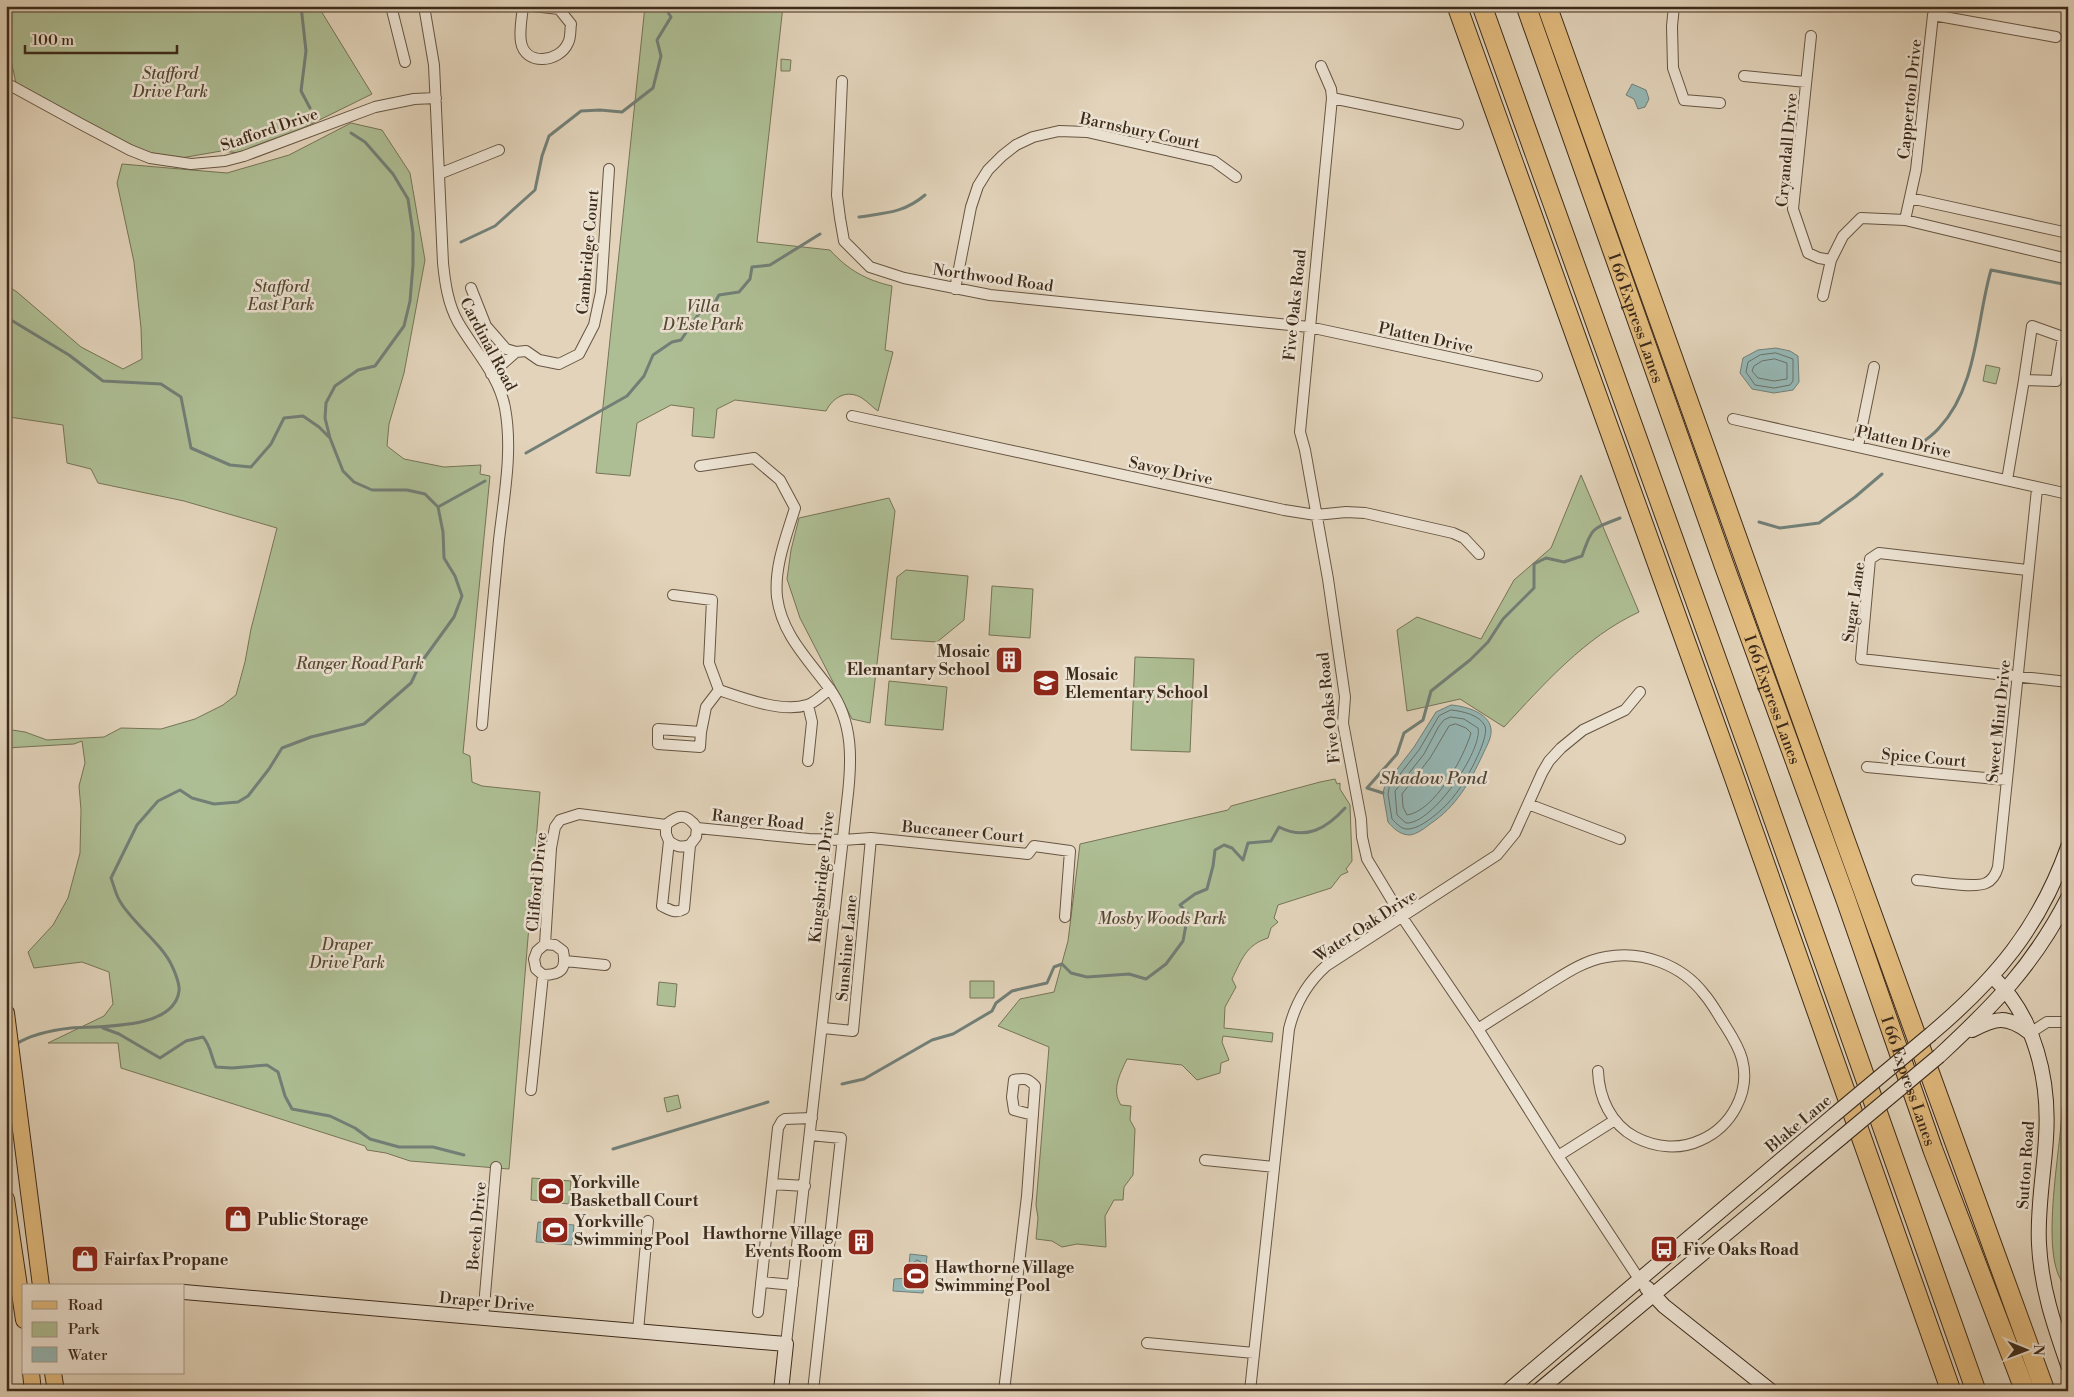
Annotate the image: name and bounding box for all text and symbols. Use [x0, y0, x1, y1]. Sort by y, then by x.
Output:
scale bar [25, 22, 178, 54]
text: 100 m [32, 31, 74, 50]
street label: Capperton Drive [1894, 38, 1926, 160]
park label: Stafford Drive Park [131, 64, 208, 102]
street label: Cryandall Drive [1772, 92, 1802, 208]
street label: Stafford Drive [218, 104, 321, 156]
street label: Barnsbury Court [1077, 108, 1202, 154]
street label: Cambridge Court [573, 188, 603, 315]
street label: Five Oaks Road [1279, 249, 1311, 362]
street label: I 66 Express Lanes [1603, 251, 1668, 386]
street label: Northwood Road [931, 260, 1055, 296]
park label: Stafford East Park [247, 277, 314, 315]
street label: Cardinal Road [455, 294, 521, 395]
park label: Villa D'Este Park [661, 297, 744, 335]
street label: Platten Drive [1376, 318, 1475, 358]
street label: Platten Drive [1854, 421, 1953, 463]
street label: Savoy Drive [1127, 452, 1215, 490]
street label: Sugar Lane [1838, 561, 1870, 644]
street label: I 66 Express Lanes [1739, 632, 1805, 767]
place label: Mosaic Elemantary School [847, 642, 991, 680]
building icon: Mosaic Elemantary School [994, 645, 1024, 675]
street label: Five Oaks Road [1313, 651, 1345, 764]
park label: Ranger Road Park [295, 654, 424, 674]
street label: Sweet Mint Drive [1983, 659, 2015, 784]
place label: Mosaic Elementary School [1065, 665, 1209, 703]
school or university icon: Mosaic Elementary School [1031, 668, 1061, 698]
street label: Spice Court [1881, 744, 1968, 772]
water label: Shadow Pond [1379, 767, 1487, 790]
street label: Ranger Road [711, 805, 805, 835]
street label: Kingsbridge Drive [805, 810, 839, 944]
street label: Buccaneer Court [900, 817, 1025, 847]
street label: Clifford Drive [523, 831, 551, 933]
street label: Water Oak Drive [1310, 885, 1421, 967]
street label: Sunshine Lane [832, 894, 862, 1002]
park label: Mosby Woods Park [1098, 909, 1226, 929]
park label: Draper Drive Park [308, 935, 385, 973]
street label: I 66 Express Lanes [1876, 1014, 1940, 1149]
street label: Blake Lane [1761, 1090, 1836, 1158]
street label: Sutton Road [2013, 1120, 2039, 1210]
place label: Yorkville Basketball Court [570, 1173, 699, 1211]
sports icon: Yorkville Basketball Court [536, 1176, 566, 1206]
street label: Beech Drive [463, 1181, 491, 1272]
shop icon: Public Storage [223, 1204, 253, 1234]
place label: Public Storage [257, 1210, 369, 1230]
place label: Yorkville Swimming Pool [574, 1212, 690, 1250]
sports icon: Yorkville Swimming Pool [540, 1215, 570, 1245]
place label: Hawthorne Village Events Room [703, 1224, 842, 1262]
building icon: Hawthorne Village Events Room [846, 1227, 876, 1257]
bus stop icon: Five Oaks Road [1649, 1234, 1679, 1264]
place label: Five Oaks Road [1683, 1240, 1799, 1260]
shop icon: Fairfax Propane [70, 1244, 100, 1274]
place label: Fairfax Propane [104, 1250, 229, 1270]
place label: Hawthorne Village Swimming Pool [935, 1258, 1075, 1296]
sports icon: Hawthorne Village Swimming Pool [901, 1261, 931, 1291]
legend [22, 1284, 185, 1374]
street label: Draper Drive [438, 1288, 535, 1316]
text: Road [68, 1296, 103, 1315]
text: Park [68, 1320, 100, 1339]
north arrow [2002, 1324, 2052, 1374]
text: N [2029, 1345, 2047, 1356]
text: Water [67, 1346, 108, 1365]

